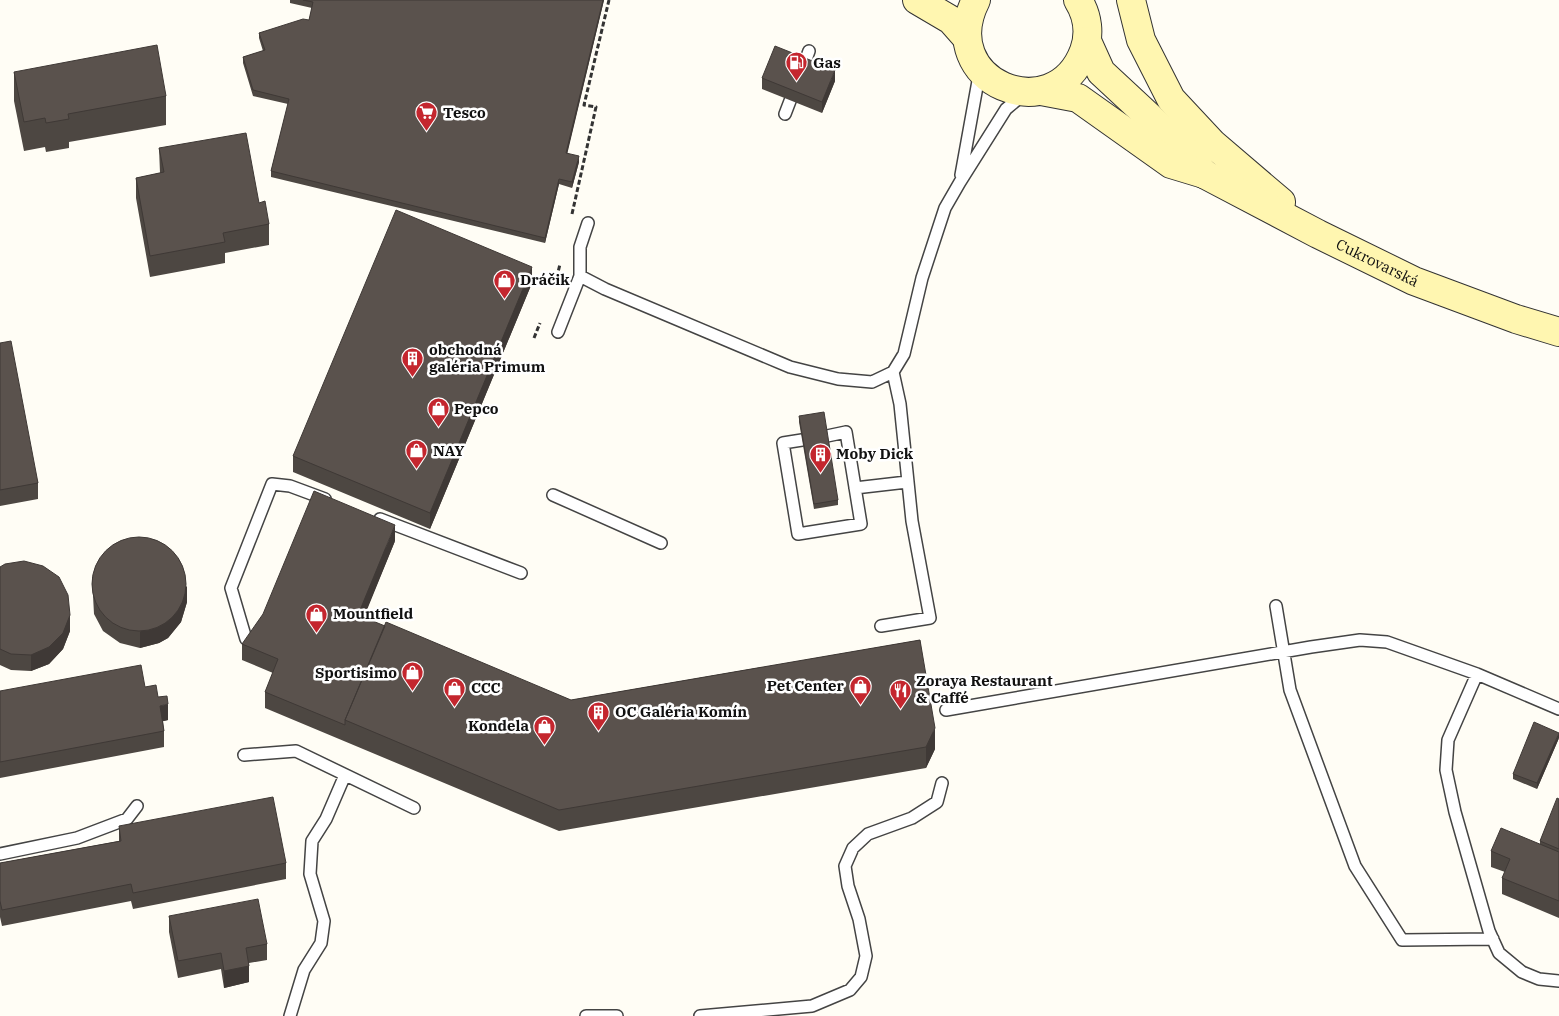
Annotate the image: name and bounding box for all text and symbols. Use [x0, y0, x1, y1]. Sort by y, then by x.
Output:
fuel station icon: Gas [785, 51, 809, 82]
place label: Gas [813, 53, 841, 72]
supermarket icon: Tesco [415, 101, 439, 132]
place label: Tesco [443, 103, 486, 122]
street label: Cukrovarská [1333, 234, 1422, 291]
shop icon: Dráčik [492, 268, 516, 299]
place label: Dráčik [520, 270, 570, 289]
place label: obchodná galéria Primum [429, 340, 546, 376]
building icon: obchodná galéria Primum [401, 347, 425, 378]
shop icon: Pepco [426, 397, 450, 428]
place label: Pepco [454, 399, 499, 418]
shop icon: NAY [405, 439, 429, 470]
place label: NAY [433, 441, 465, 460]
building icon: Moby Dick [808, 442, 832, 473]
place label: Moby Dick [836, 444, 914, 463]
shop icon: Mountfield [305, 602, 329, 633]
place label: Mountfield [333, 604, 414, 623]
shop icon: Sportisimo [401, 661, 425, 692]
place label: Sportisimo [315, 663, 397, 682]
place label: Zoraya Restaurant & Caffé [916, 671, 1053, 707]
shop icon: Pet Center [848, 674, 872, 705]
shop icon: CCC [443, 676, 467, 707]
place label: Pet Center [767, 676, 845, 695]
place label: CCC [471, 678, 501, 697]
restaurant icon: Zoraya Restaurant & Caffé [888, 678, 912, 709]
building icon: OC Galéria Komín [587, 700, 611, 731]
place label: OC Galéria Komín [615, 702, 747, 721]
shop icon: Kondela [533, 714, 557, 745]
place label: Kondela [468, 716, 529, 735]

